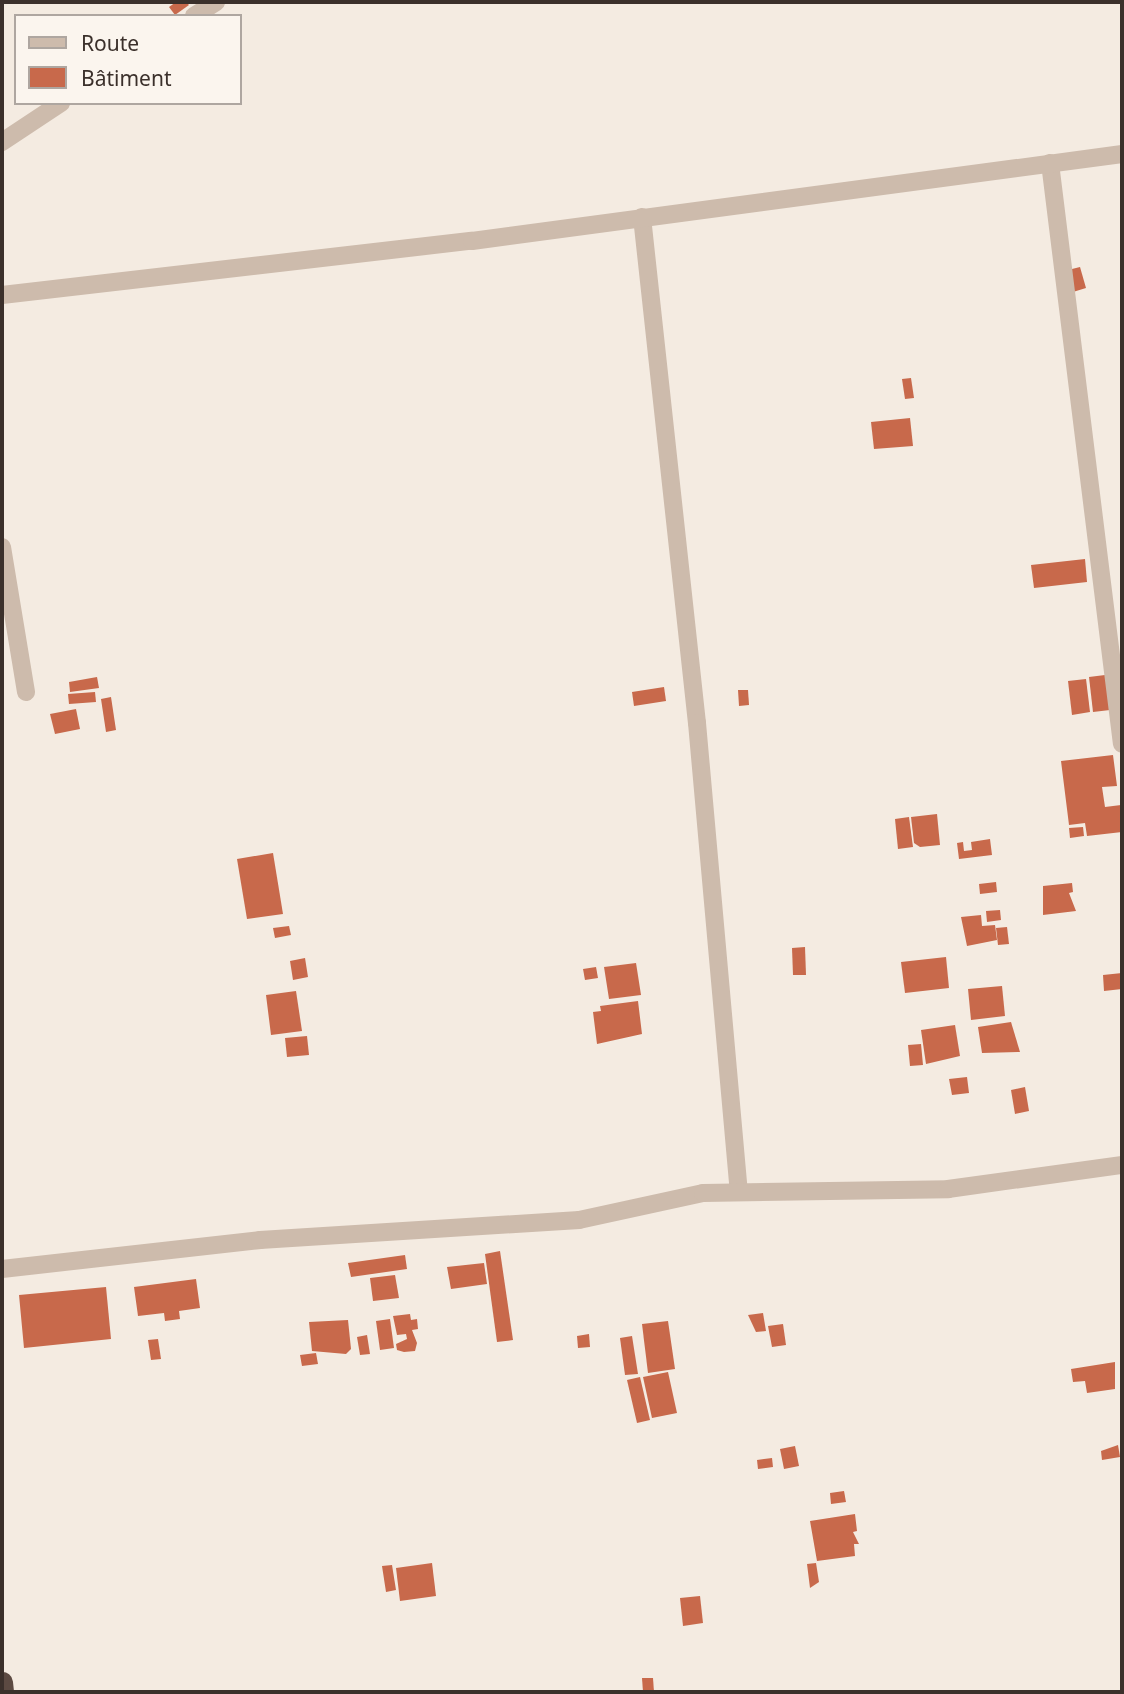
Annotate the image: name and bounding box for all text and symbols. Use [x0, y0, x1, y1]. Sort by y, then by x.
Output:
legend [14, 14, 242, 105]
text: Route [81, 29, 139, 57]
text: Bâtiment [81, 64, 171, 92]

